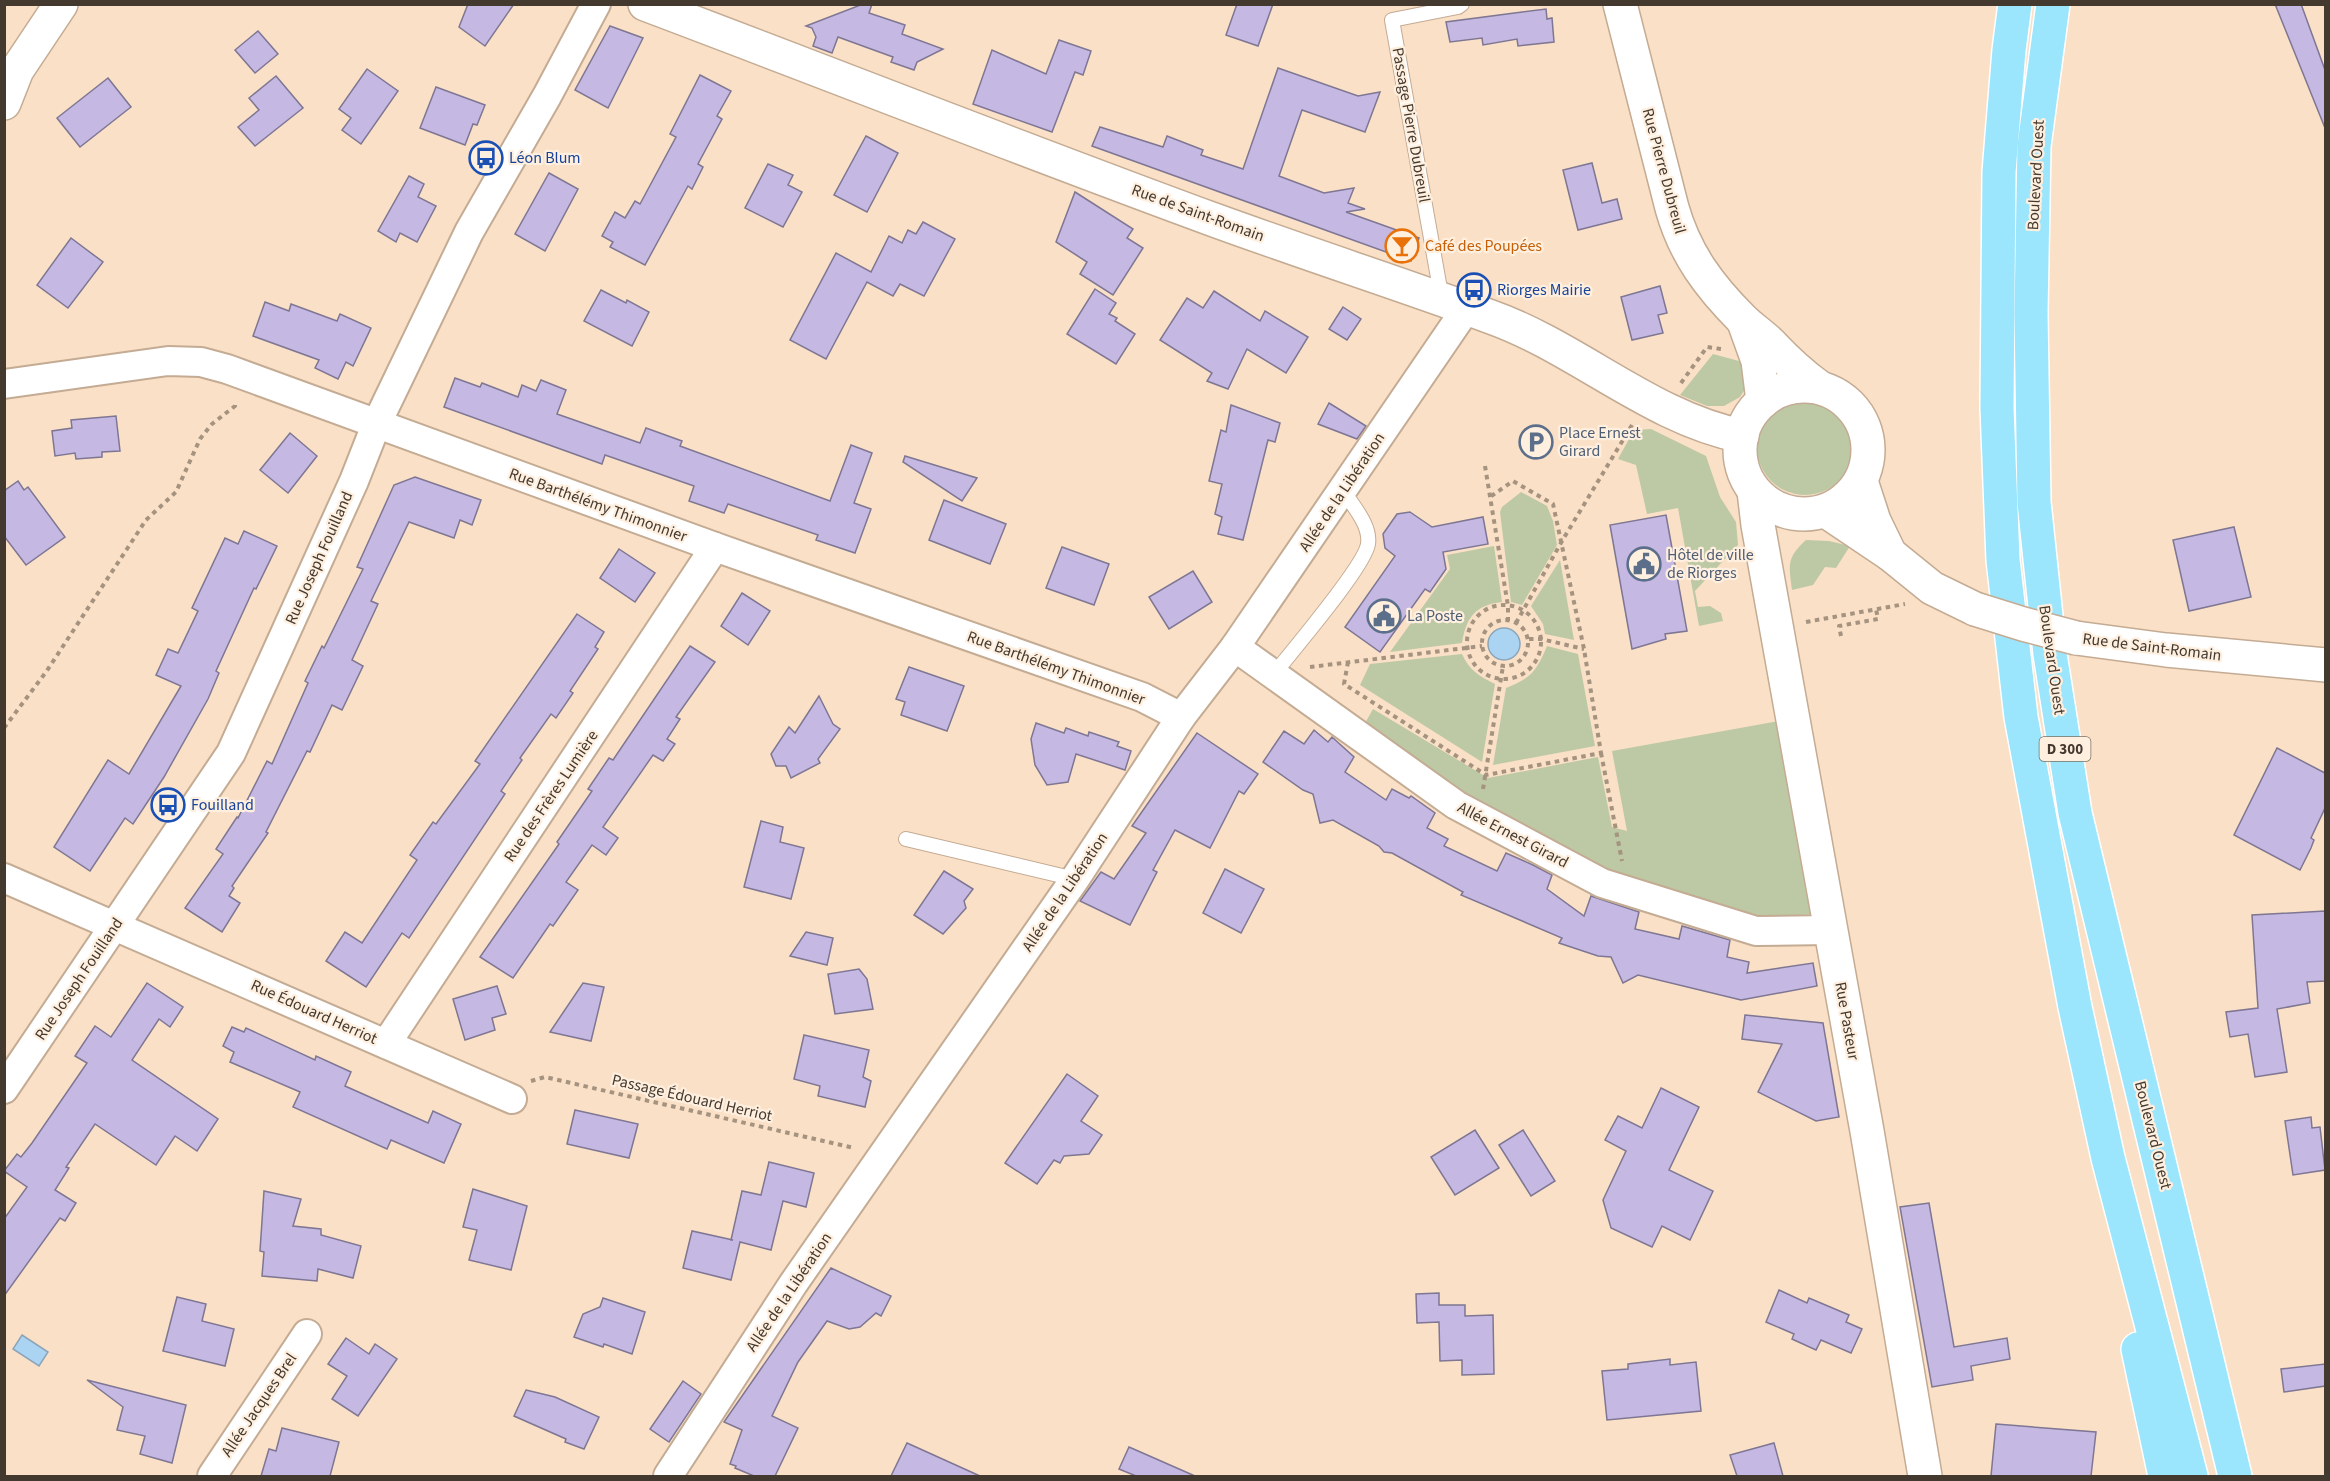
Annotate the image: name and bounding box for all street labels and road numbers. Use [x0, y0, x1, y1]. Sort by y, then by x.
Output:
street label: Passage Pierre Dubreuil [1387, 46, 1435, 204]
street label: Rue Pierre Dubreuil [1637, 106, 1691, 236]
street label: Boulevard Ouest [2022, 119, 2050, 231]
street label: Rue de Saint-Romain [1129, 179, 1267, 247]
street label: Allée de la Libération [1294, 428, 1390, 556]
street label: Rue Barthélémy Thimonnier [506, 463, 691, 548]
street label: Rue Joseph Fouilland [280, 488, 358, 628]
street label: Boulevard Ouest [2033, 604, 2071, 717]
street label: Rue Barthélémy Thimonnier [964, 626, 1149, 711]
street label: Rue de Saint-Romain [2081, 628, 2223, 666]
street label: Rue des Frères Lumière [499, 726, 603, 866]
road number: D 300 [2040, 737, 2090, 761]
street label: Allée Ernest Girard [1454, 796, 1572, 874]
street label: Allée de la Libération [1017, 828, 1113, 956]
street label: Rue Joseph Fouilland [30, 913, 128, 1045]
street label: Rue Édouard Herriot [247, 974, 381, 1050]
street label: Rue Pasteur [1829, 980, 1865, 1062]
street label: Passage Édouard Herriot [610, 1069, 775, 1127]
street label: Boulevard Ouest [2129, 1079, 2177, 1192]
street label: Allée de la Libération [741, 1228, 837, 1356]
street label: Allée Jacques Brel [216, 1349, 302, 1461]

